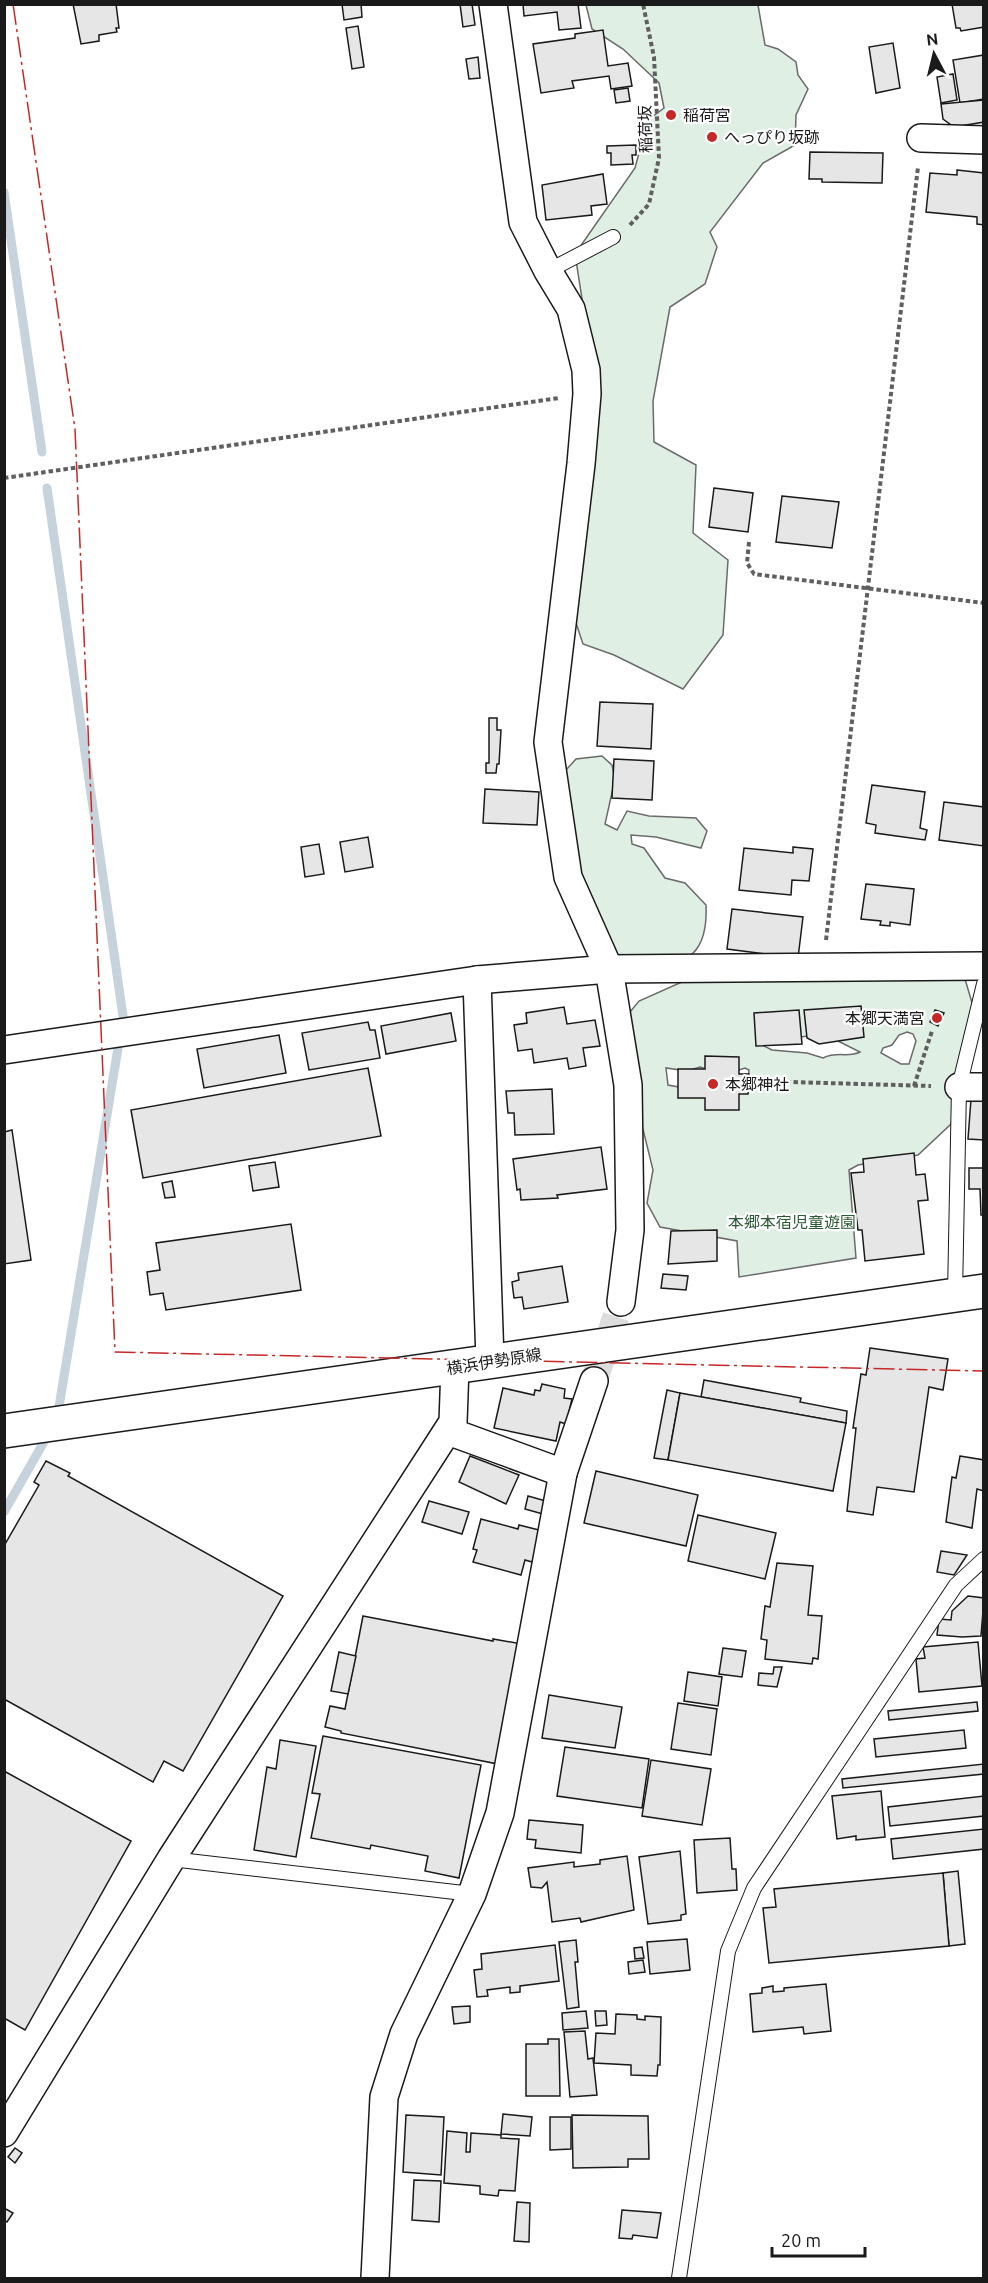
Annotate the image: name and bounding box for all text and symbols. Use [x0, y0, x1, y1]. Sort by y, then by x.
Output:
north arrow [904, 24, 964, 84]
text: N [925, 29, 939, 49]
street label: 稲荷坂 [636, 105, 654, 153]
place label: 稲荷宮 [683, 106, 731, 124]
marker: 稲荷宮 [664, 108, 678, 122]
place label: へっぴり坂跡 [724, 128, 820, 146]
marker: へっぴり坂跡 [705, 130, 719, 144]
place label: 本郷天満宮 [845, 1009, 925, 1027]
marker: 本郷天満宮 [930, 1011, 944, 1025]
place label: 本郷神社 [725, 1075, 789, 1093]
marker: 本郷神社 [706, 1077, 720, 1091]
park label: 本郷本宿児童遊園 [728, 1213, 856, 1231]
street label: 横浜伊勢原線 [445, 1345, 543, 1377]
scale bar [772, 2220, 865, 2258]
text: 20 m [781, 2230, 821, 2250]

